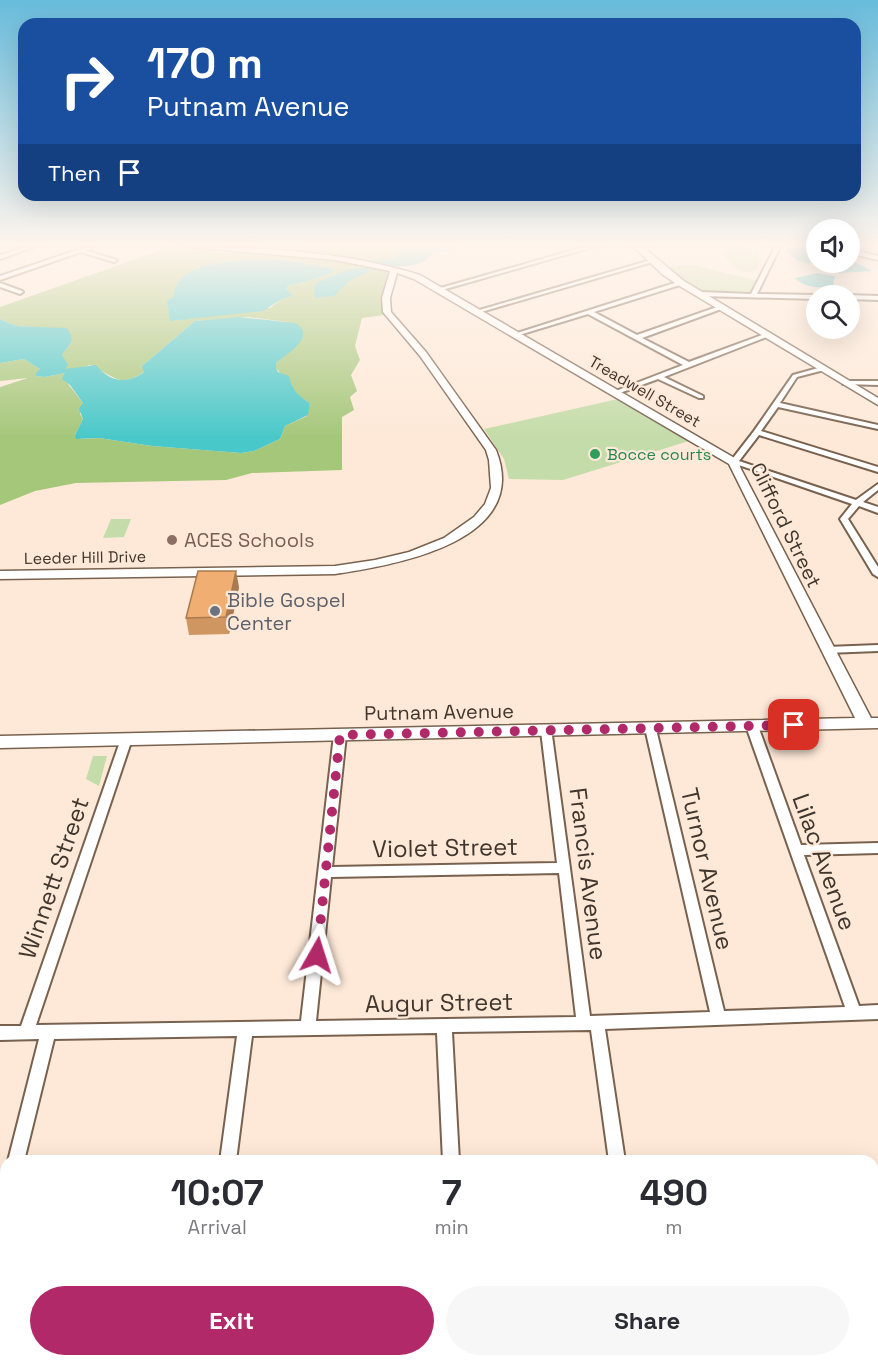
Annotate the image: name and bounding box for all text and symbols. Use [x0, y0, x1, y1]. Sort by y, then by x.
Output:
text: 170 m [147, 37, 263, 90]
icon: right [48, 42, 126, 120]
text: Putnam Avenue [147, 89, 349, 124]
icon: arrive [113, 156, 146, 189]
text: Then [48, 159, 101, 187]
map controls [806, 219, 860, 339]
button: sound [806, 219, 860, 273]
button: search [806, 285, 860, 339]
street label: Treadwell Street [585, 351, 704, 432]
place label: Bocce courts [607, 444, 711, 465]
marker: Bocce courts [588, 447, 602, 461]
street label: Clifford Street [744, 458, 828, 592]
place label: ACES Schools [184, 527, 315, 553]
marker: ACES Schools [165, 533, 179, 547]
street label: Leeder Hill Drive [24, 546, 146, 569]
place label: Bible Gospel Center [227, 587, 346, 636]
marker: Bible Gospel Center [208, 604, 222, 618]
street label: Putnam Avenue [364, 698, 514, 726]
pin [768, 699, 819, 750]
icon: arrive [777, 708, 810, 741]
street label: Turnor Avenue [674, 785, 741, 953]
street label: Francis Avenue [563, 786, 614, 962]
street label: Lilac Avenue [785, 789, 864, 934]
street label: Winnett Street [11, 793, 96, 963]
street label: Violet Street [372, 831, 518, 864]
position arrow [285, 923, 349, 987]
street label: Augur Street [364, 986, 513, 1019]
text: 10:07 [171, 1170, 264, 1216]
text: 7 [442, 1170, 462, 1216]
text: 490 [640, 1170, 708, 1216]
text: Arrival [188, 1214, 247, 1240]
text: min [435, 1214, 469, 1240]
text: m [665, 1214, 683, 1240]
button: Exit [30, 1286, 434, 1355]
button: Share [446, 1286, 849, 1355]

